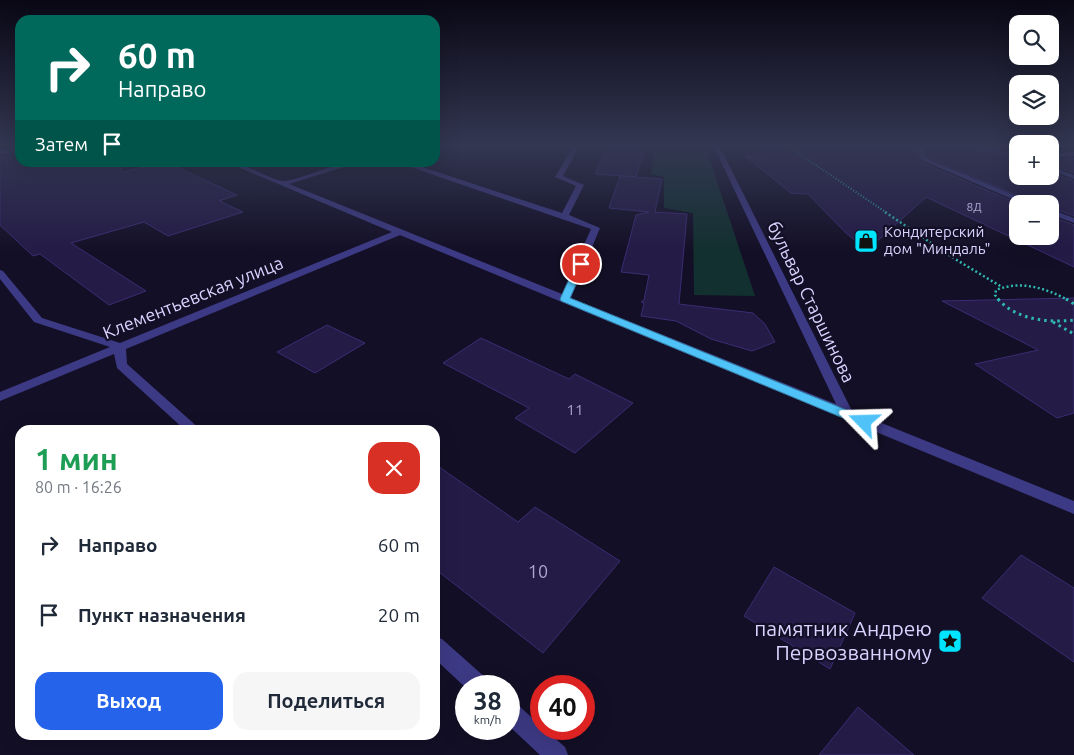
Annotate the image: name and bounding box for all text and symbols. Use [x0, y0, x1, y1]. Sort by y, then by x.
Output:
map controls [1009, 15, 1059, 245]
button: search [1009, 15, 1059, 65]
icon: right [35, 35, 100, 100]
text: 60 m [118, 35, 196, 75]
button: layers [1009, 75, 1059, 125]
text: Направо [118, 76, 206, 101]
icon: arrive [98, 130, 126, 158]
text: Затем [35, 133, 88, 155]
button: + [1009, 135, 1059, 185]
button: − [1009, 195, 1059, 245]
house number: 8Д [966, 200, 982, 213]
street label: бульвар Старшинова [764, 218, 860, 385]
place label: Кондитерский дом "Миндаль" [884, 223, 991, 257]
shop icon: Кондитерский дом "Миндаль" [853, 228, 879, 254]
pin [560, 243, 602, 285]
icon: arrive [567, 250, 595, 278]
street label: Клементьевская улица [100, 252, 286, 342]
position arrow [837, 395, 889, 447]
house number: 11 [567, 401, 583, 418]
text: 1 мин [35, 442, 118, 476]
button: close [368, 442, 420, 494]
text: 80 m · 16:26 [35, 478, 122, 496]
icon: right [35, 531, 63, 559]
text: Направо [78, 534, 158, 556]
text: 60 m [378, 534, 420, 556]
house number: 10 [528, 561, 548, 581]
icon: arrive [35, 601, 63, 629]
text: Пункт назначения [78, 604, 246, 626]
text: 20 m [378, 604, 420, 626]
place label: памятник Андрею Первозванному [754, 616, 932, 664]
place icon: памятник Андрею Первозванному [937, 628, 963, 654]
button: Выход [35, 672, 223, 730]
button: Поделиться [233, 672, 420, 730]
speed limit sign: 40 [530, 675, 595, 740]
text: 38 [473, 687, 502, 715]
text: km/h [474, 713, 501, 726]

